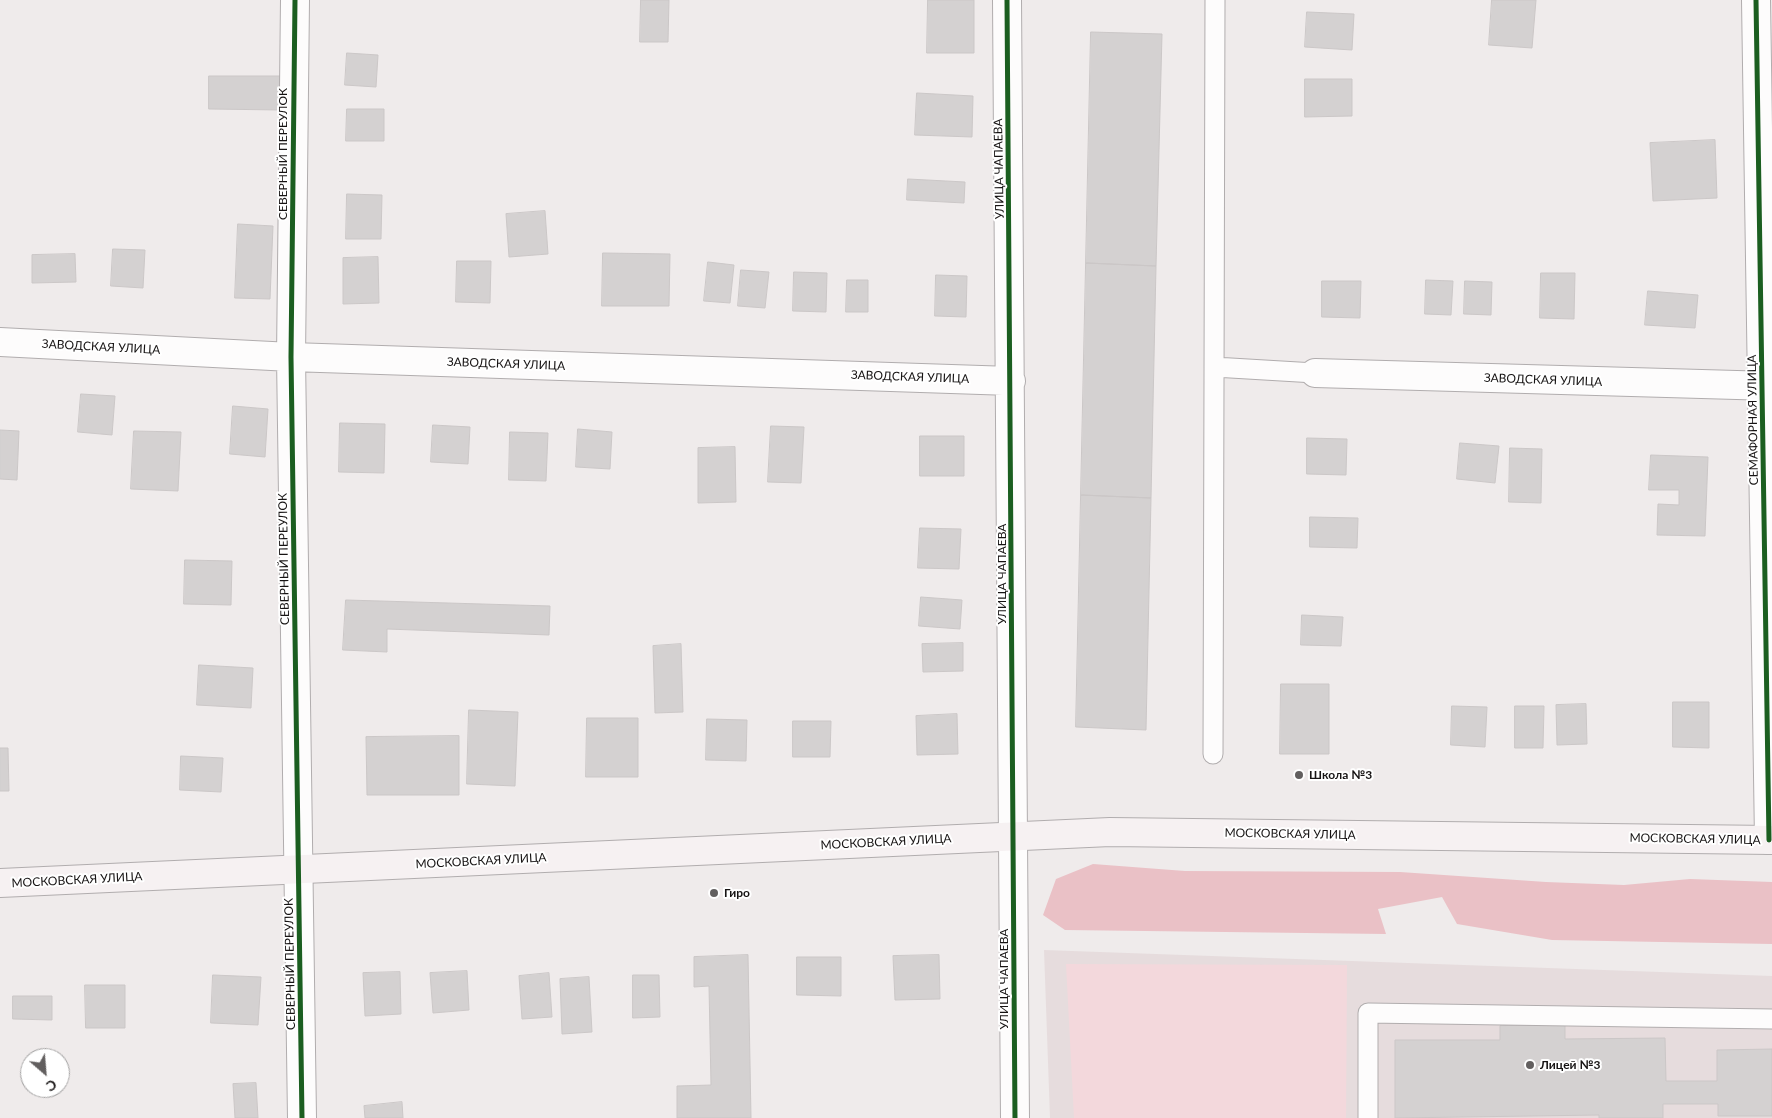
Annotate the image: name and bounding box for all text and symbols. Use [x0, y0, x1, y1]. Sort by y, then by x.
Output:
street label: СЕВЕРНЫЙ ПЕРЕУЛОК [276, 88, 290, 220]
street label: УЛИЦА ЧАПАЕВА [991, 118, 1007, 220]
street label: ЗАВОДСКАЯ УЛИЦА [41, 337, 161, 357]
street label: ЗАВОДСКАЯ УЛИЦА [447, 355, 565, 373]
street label: СЕМАФОРНАЯ УЛИЦА [1745, 355, 1761, 485]
street label: ЗАВОДСКАЯ УЛИЦА [851, 368, 969, 386]
street label: ЗАВОДСКАЯ УЛИЦА [1484, 371, 1602, 389]
street label: СЕВЕРНЫЙ ПЕРЕУЛОК [276, 493, 292, 625]
street label: УЛИЦА ЧАПАЕВА [995, 524, 1009, 624]
place label: Школа №3 [1309, 768, 1372, 782]
marker: Школа №3 [1293, 769, 1305, 781]
street label: МОСКОВСКАЯ УЛИЦА [1224, 826, 1356, 842]
street label: МОСКОВСКАЯ УЛИЦА [820, 831, 952, 853]
street label: МОСКОВСКАЯ УЛИЦА [1629, 831, 1761, 847]
street label: МОСКОВСКАЯ УЛИЦА [415, 850, 547, 872]
street label: МОСКОВСКАЯ УЛИЦА [11, 869, 143, 891]
place label: Гиро [724, 886, 750, 900]
marker: Гиро [708, 887, 720, 899]
street label: СЕВЕРНЫЙ ПЕРЕУЛОК [282, 898, 298, 1030]
street label: УЛИЦА ЧАПАЕВА [997, 929, 1011, 1029]
north arrow [20, 1048, 70, 1098]
place label: Лицей №3 [1540, 1058, 1601, 1072]
marker: Лицей №3 [1524, 1059, 1536, 1071]
text: С [44, 1076, 60, 1096]

